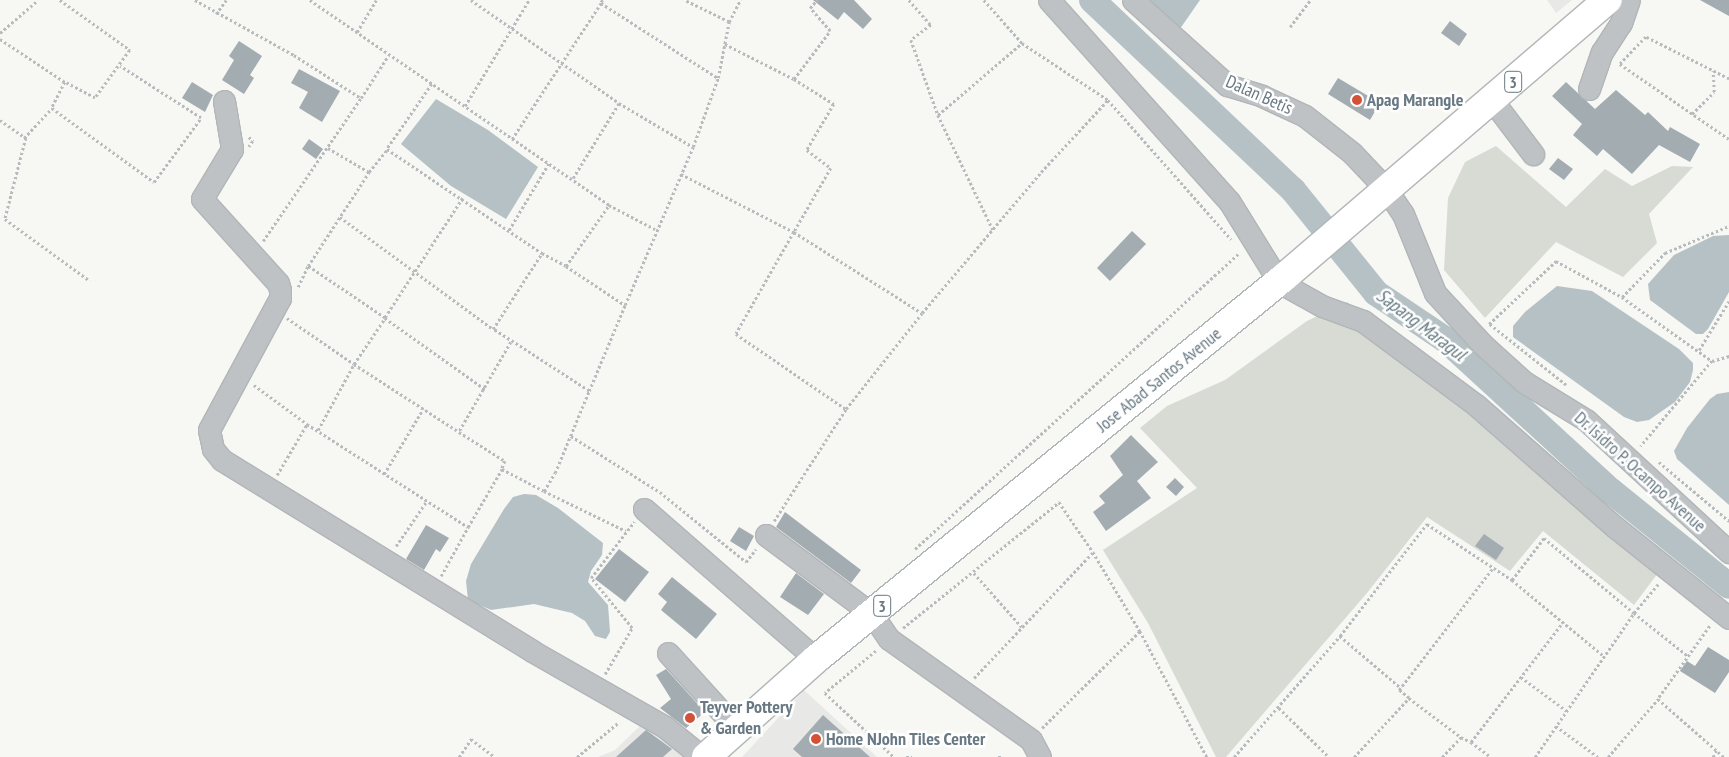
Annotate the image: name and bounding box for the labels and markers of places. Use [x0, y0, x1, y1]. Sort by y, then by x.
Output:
place label: Apag Marangle [1367, 89, 1463, 111]
marker: Apag Marangle [1351, 94, 1363, 106]
place label: Teyver Pottery & Garden [700, 697, 792, 740]
marker: Teyver Pottery & Garden [684, 712, 696, 724]
place label: Home NJohn Tiles Center [826, 728, 986, 750]
marker: Home NJohn Tiles Center [810, 733, 822, 745]

